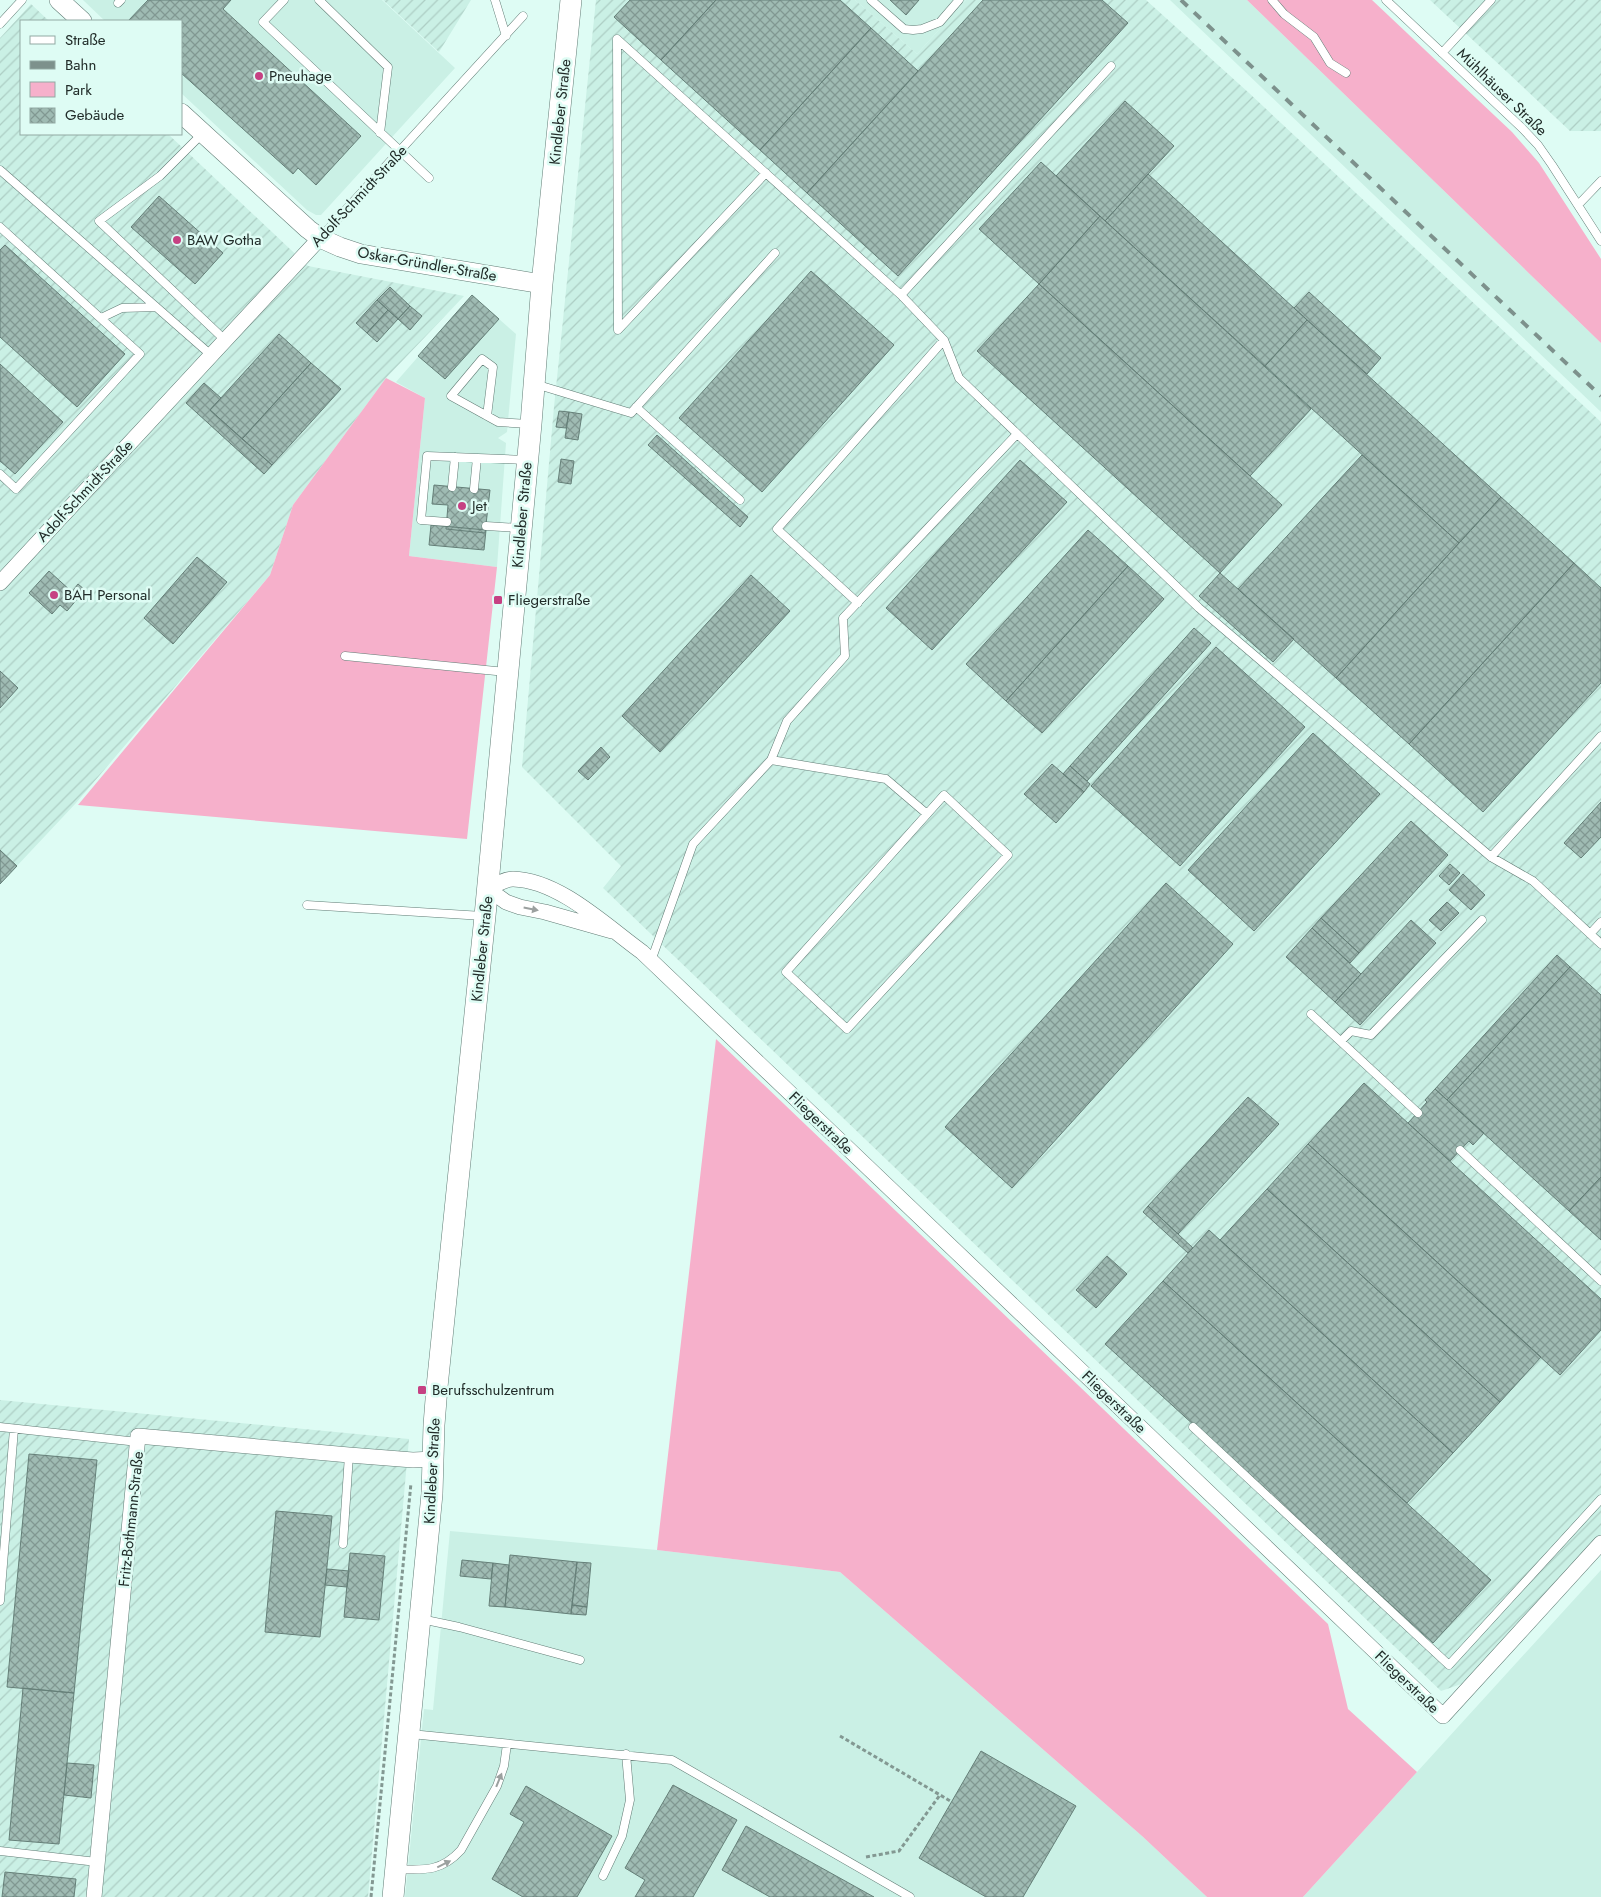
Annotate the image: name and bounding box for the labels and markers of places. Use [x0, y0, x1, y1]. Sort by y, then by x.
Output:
place label: Pneuhage [269, 65, 332, 87]
marker: Pneuhage [253, 70, 265, 82]
place label: BAW Gotha [187, 229, 261, 251]
marker: BAW Gotha [171, 234, 183, 246]
place label: Jet [470, 495, 487, 517]
marker: Jet [456, 500, 468, 512]
place label: BAH Personal [64, 584, 151, 606]
marker: BAH Personal [48, 589, 60, 601]
place label: Fliegerstraße [508, 589, 590, 611]
marker: Fliegerstraße [492, 594, 504, 606]
place label: Berufsschulzentrum [432, 1379, 554, 1401]
marker: Berufsschulzentrum [416, 1384, 428, 1396]

